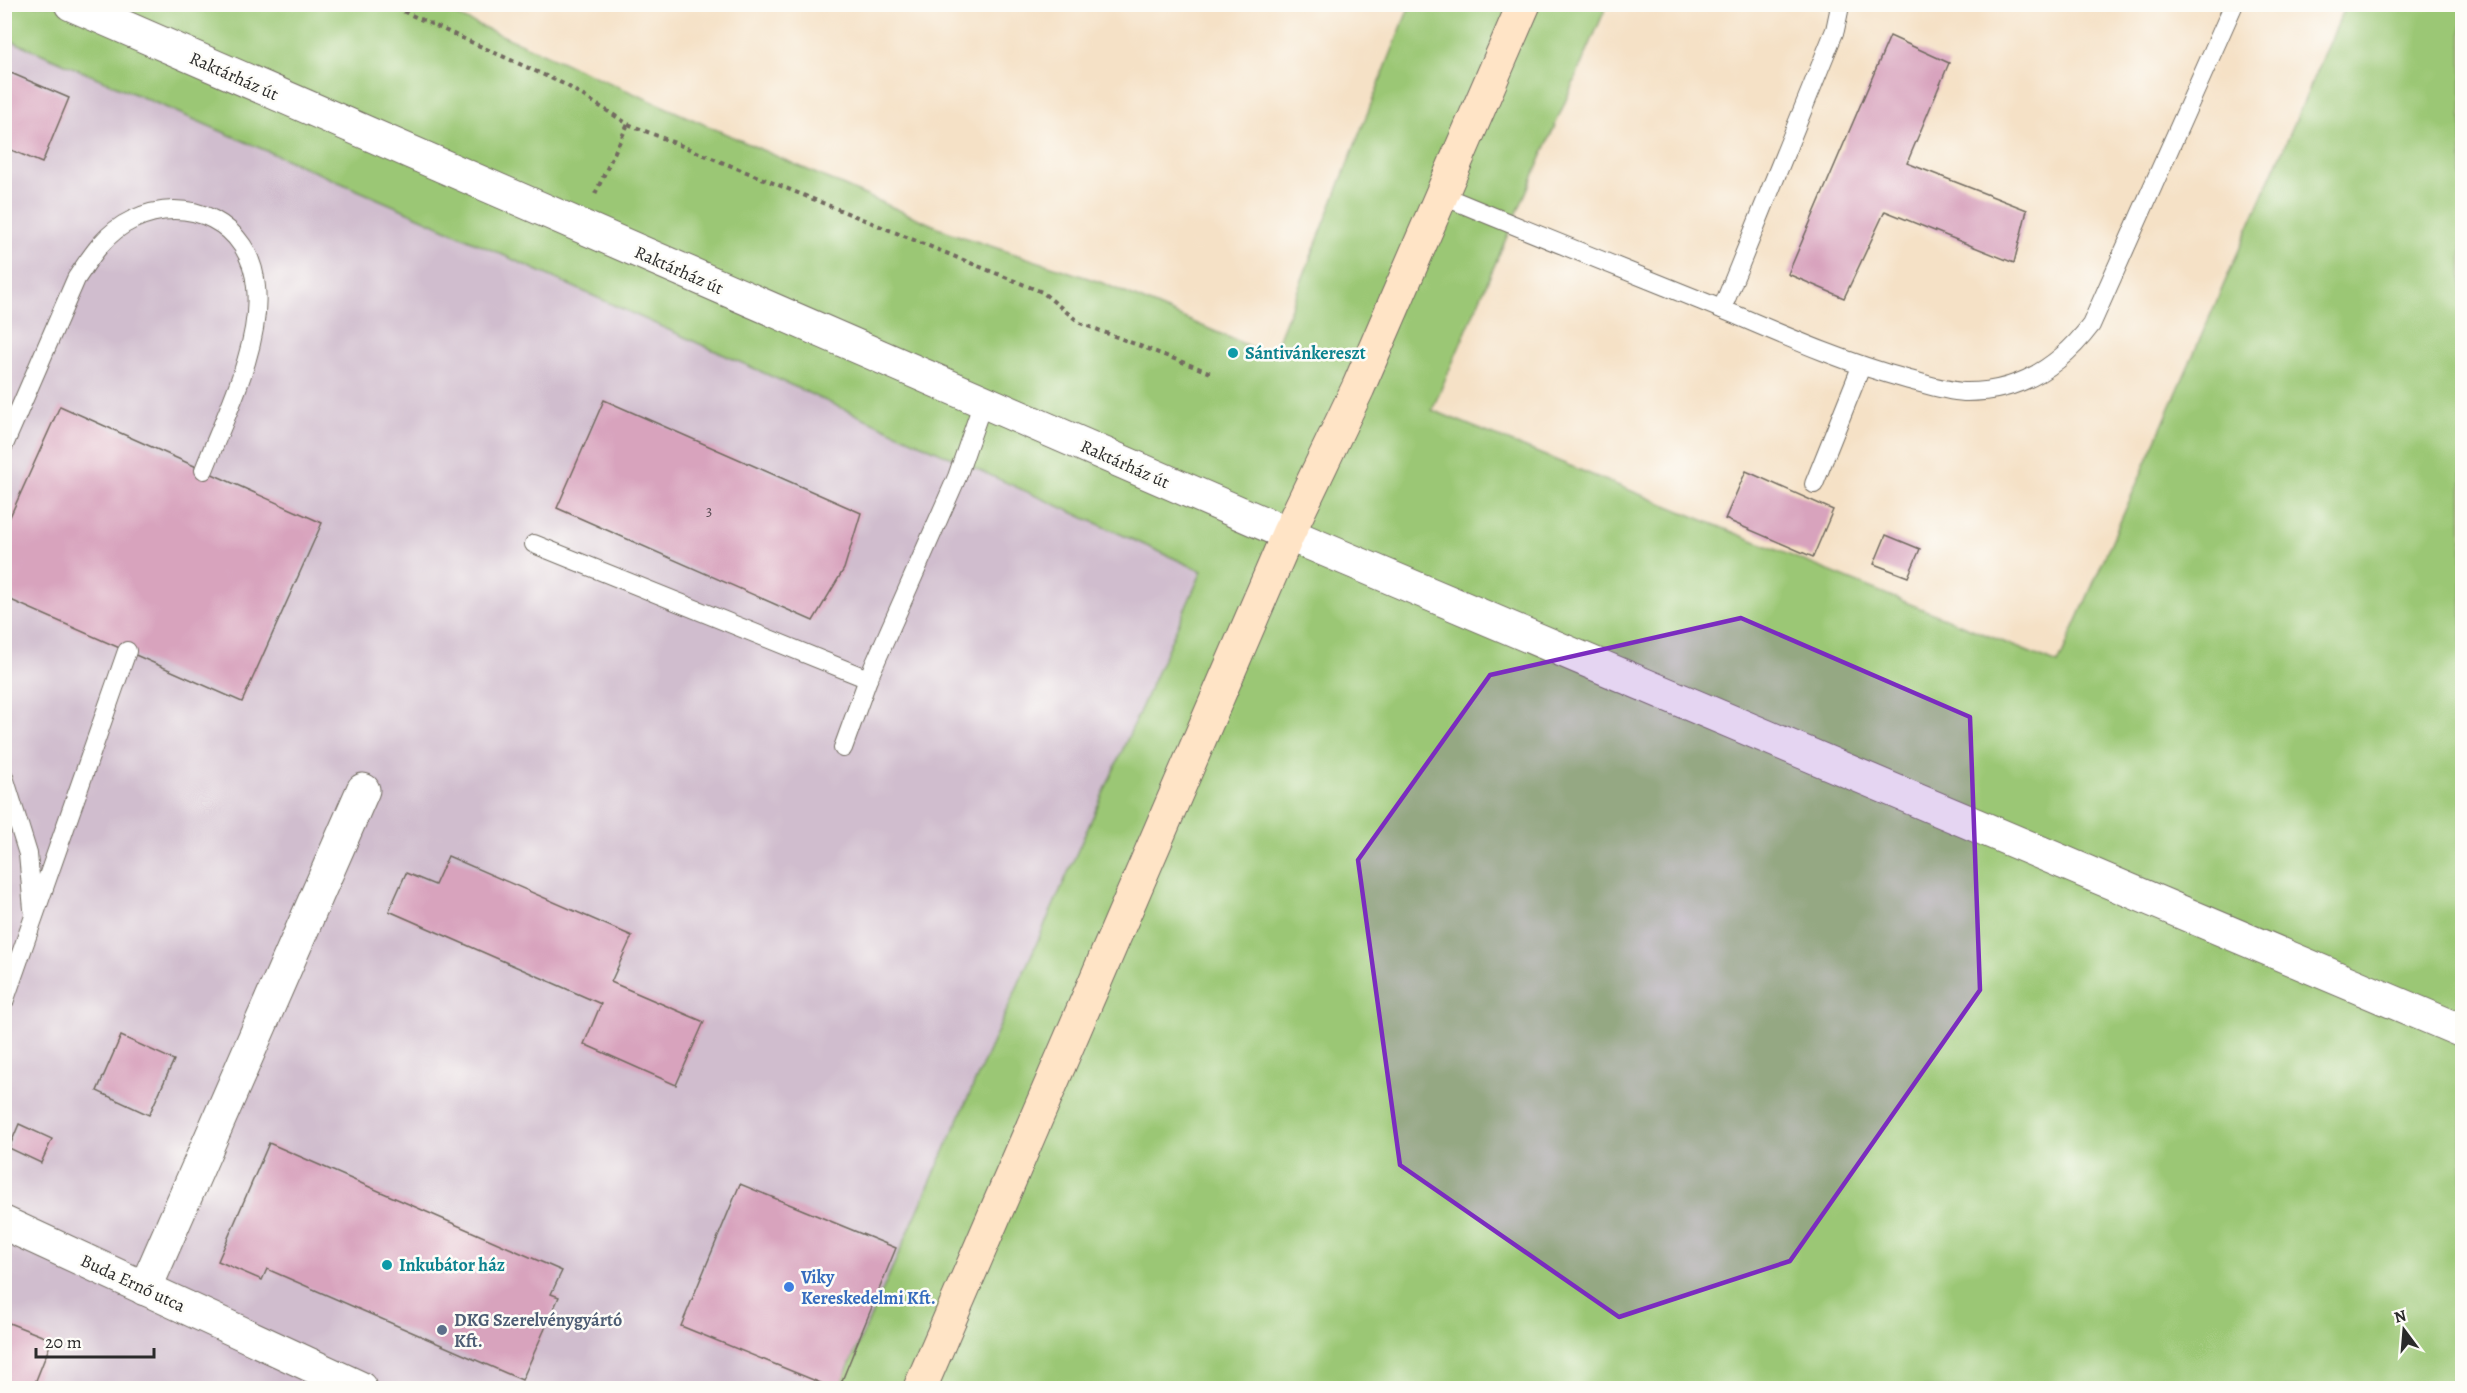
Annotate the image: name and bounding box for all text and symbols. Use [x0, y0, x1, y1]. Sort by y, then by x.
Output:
street label: Raktárház út [186, 46, 282, 106]
street label: Raktárház út [631, 240, 727, 300]
place label: Sántivánkereszt [1245, 341, 1366, 365]
marker: Sántivánkereszt [1226, 346, 1240, 360]
street label: Raktárház út [1077, 434, 1173, 494]
house number: 3 [706, 501, 712, 521]
street label: Buda Ernő utca [77, 1248, 190, 1318]
place label: Inkubátor ház [399, 1253, 505, 1277]
marker: Inkubátor ház [380, 1258, 394, 1272]
place label: Viky Kereskedelmi Kft. [800, 1265, 936, 1310]
marker: Viky Kereskedelmi Kft. [782, 1280, 796, 1294]
north arrow [2374, 1300, 2434, 1360]
text: N [2392, 1304, 2409, 1329]
place label: DKG Szerelvénygyártó Kft. [454, 1308, 622, 1353]
scale bar [36, 1321, 154, 1359]
marker: DKG Szerelvénygyártó Kft. [435, 1323, 449, 1337]
text: 20 m [45, 1330, 82, 1354]

